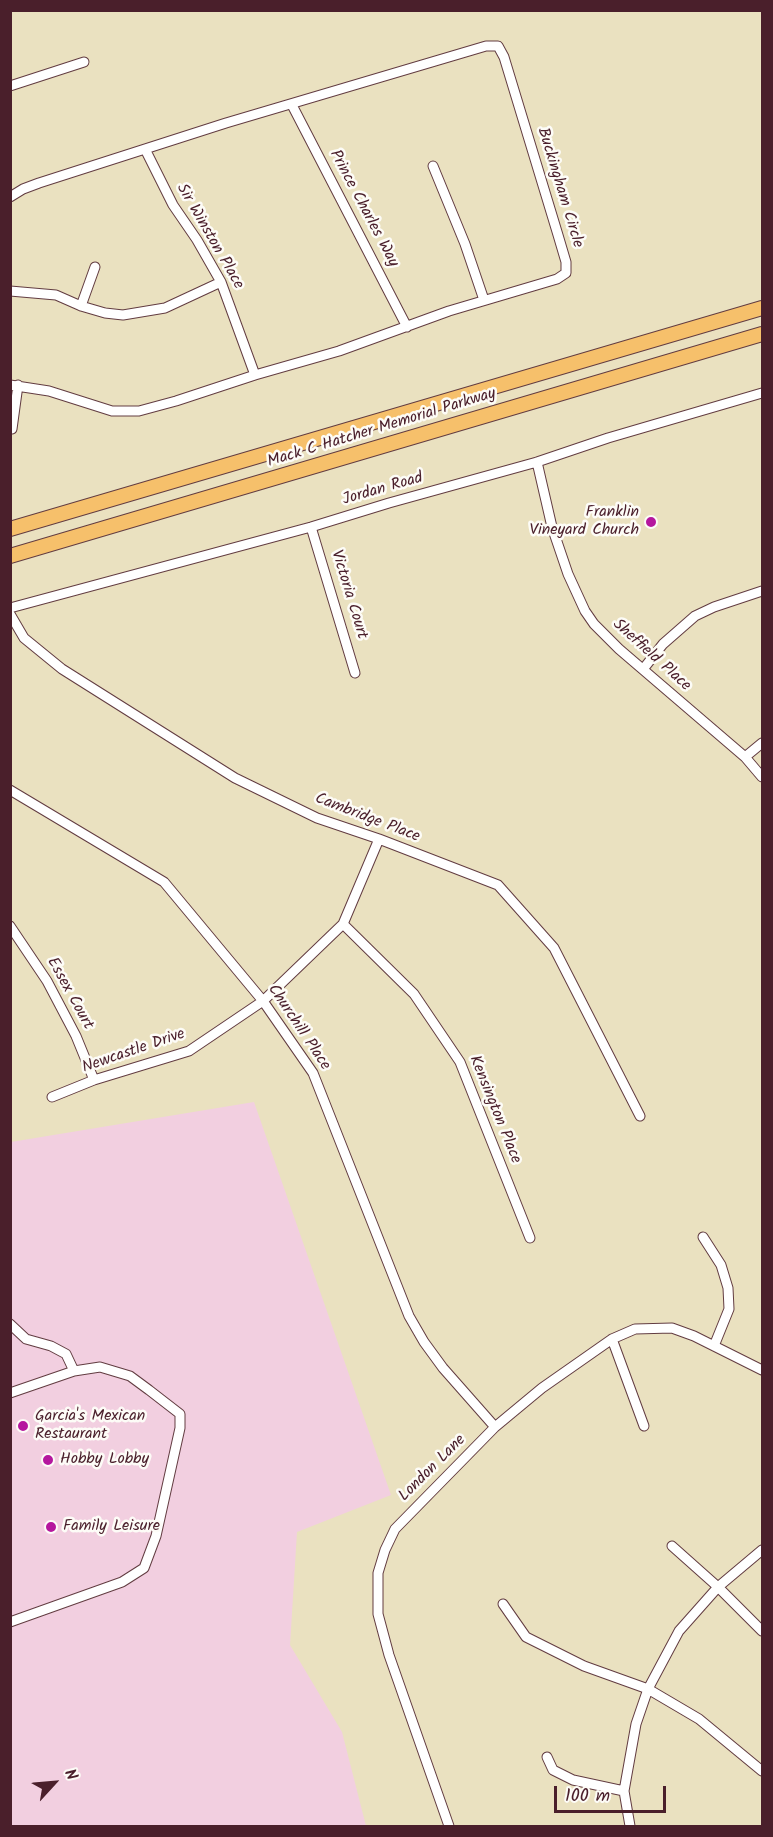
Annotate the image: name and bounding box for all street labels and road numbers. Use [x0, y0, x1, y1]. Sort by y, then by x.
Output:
street label: Buckingham Circle [532, 126, 586, 250]
street label: Prince Charles Way [324, 147, 402, 271]
street label: Sir Winston Place [171, 181, 247, 293]
street label: Mack C Hatcher Memorial Parkway [266, 385, 498, 473]
street label: Jordan Road [341, 469, 425, 511]
street label: Victoria Court [325, 548, 371, 642]
street label: Sheffield Place [608, 616, 694, 696]
street label: Cambridge Place [312, 790, 422, 848]
street label: Essex Court [41, 955, 97, 1033]
street label: Churchill Place [262, 981, 334, 1075]
street label: Newcastle Drive [80, 1025, 188, 1079]
street label: Kensington Place [464, 1053, 524, 1167]
street label: London Lane [396, 1432, 470, 1506]

